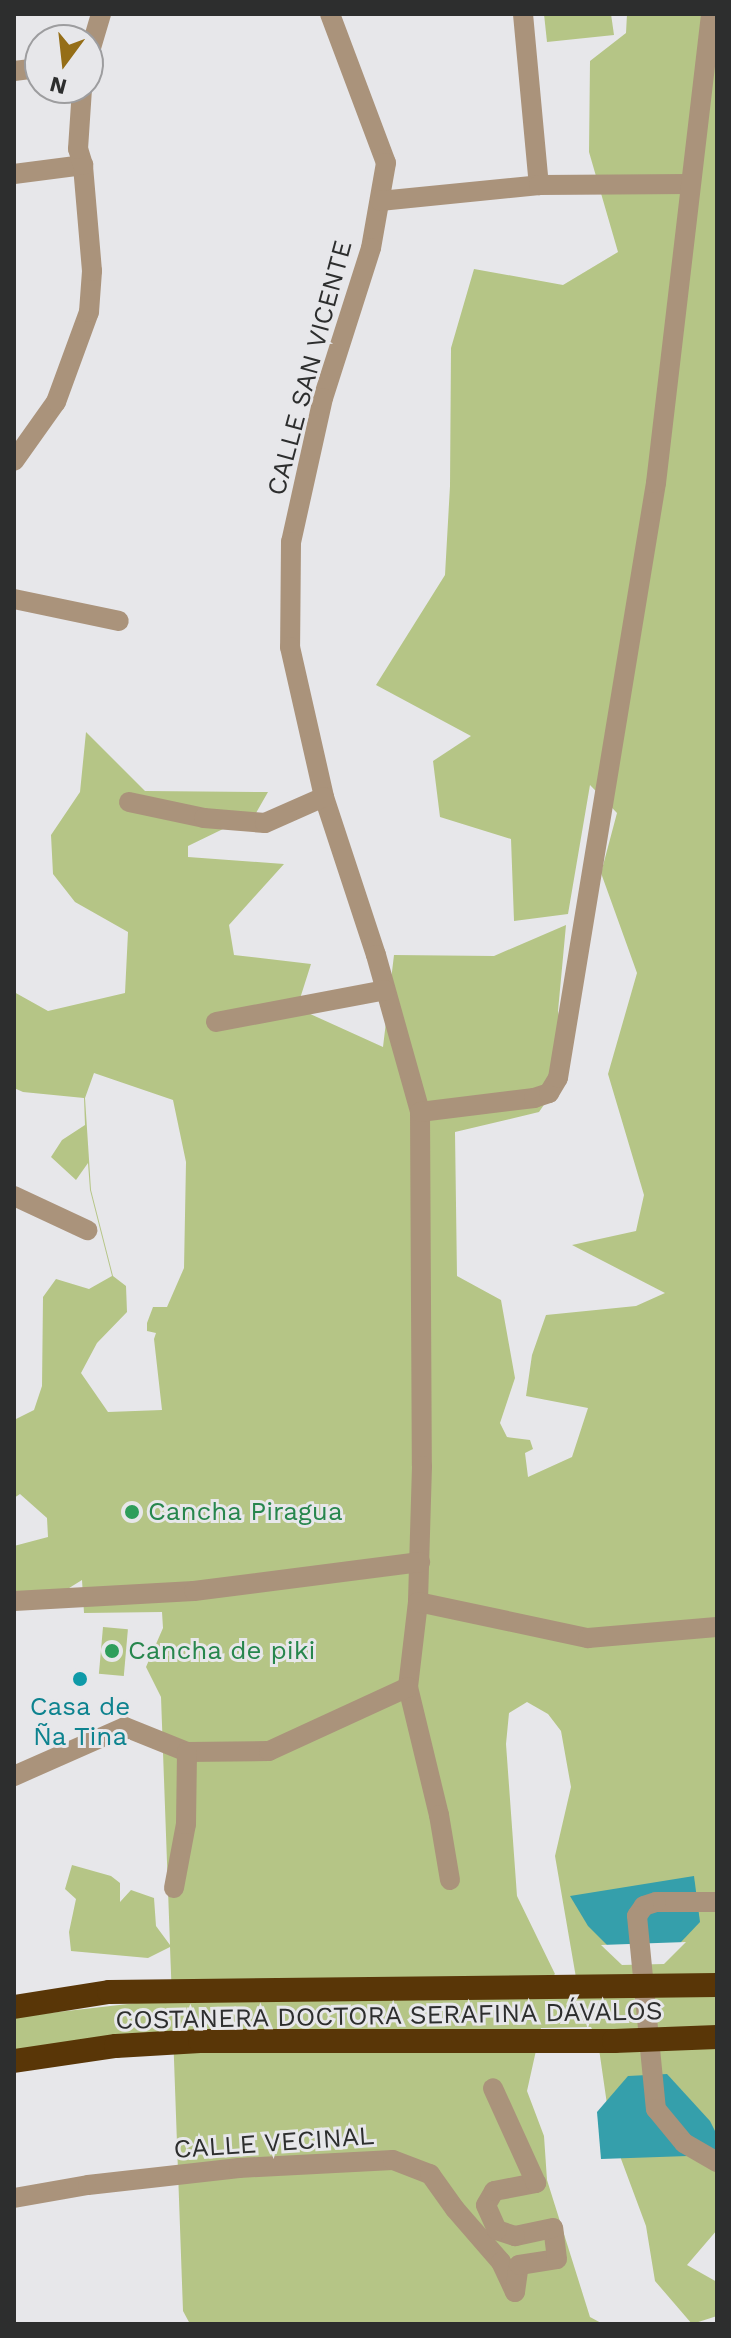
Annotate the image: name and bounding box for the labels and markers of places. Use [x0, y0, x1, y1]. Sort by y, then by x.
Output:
place label: Cancha Piragua [148, 1496, 343, 1528]
marker: Cancha Piragua [123, 1503, 141, 1521]
place label: Cancha de piki [128, 1635, 316, 1667]
marker: Cancha de piki [103, 1642, 121, 1660]
marker: Casa de Ña Tina [71, 1670, 89, 1688]
place label: Casa de Ña Tina [29, 1691, 131, 1752]

